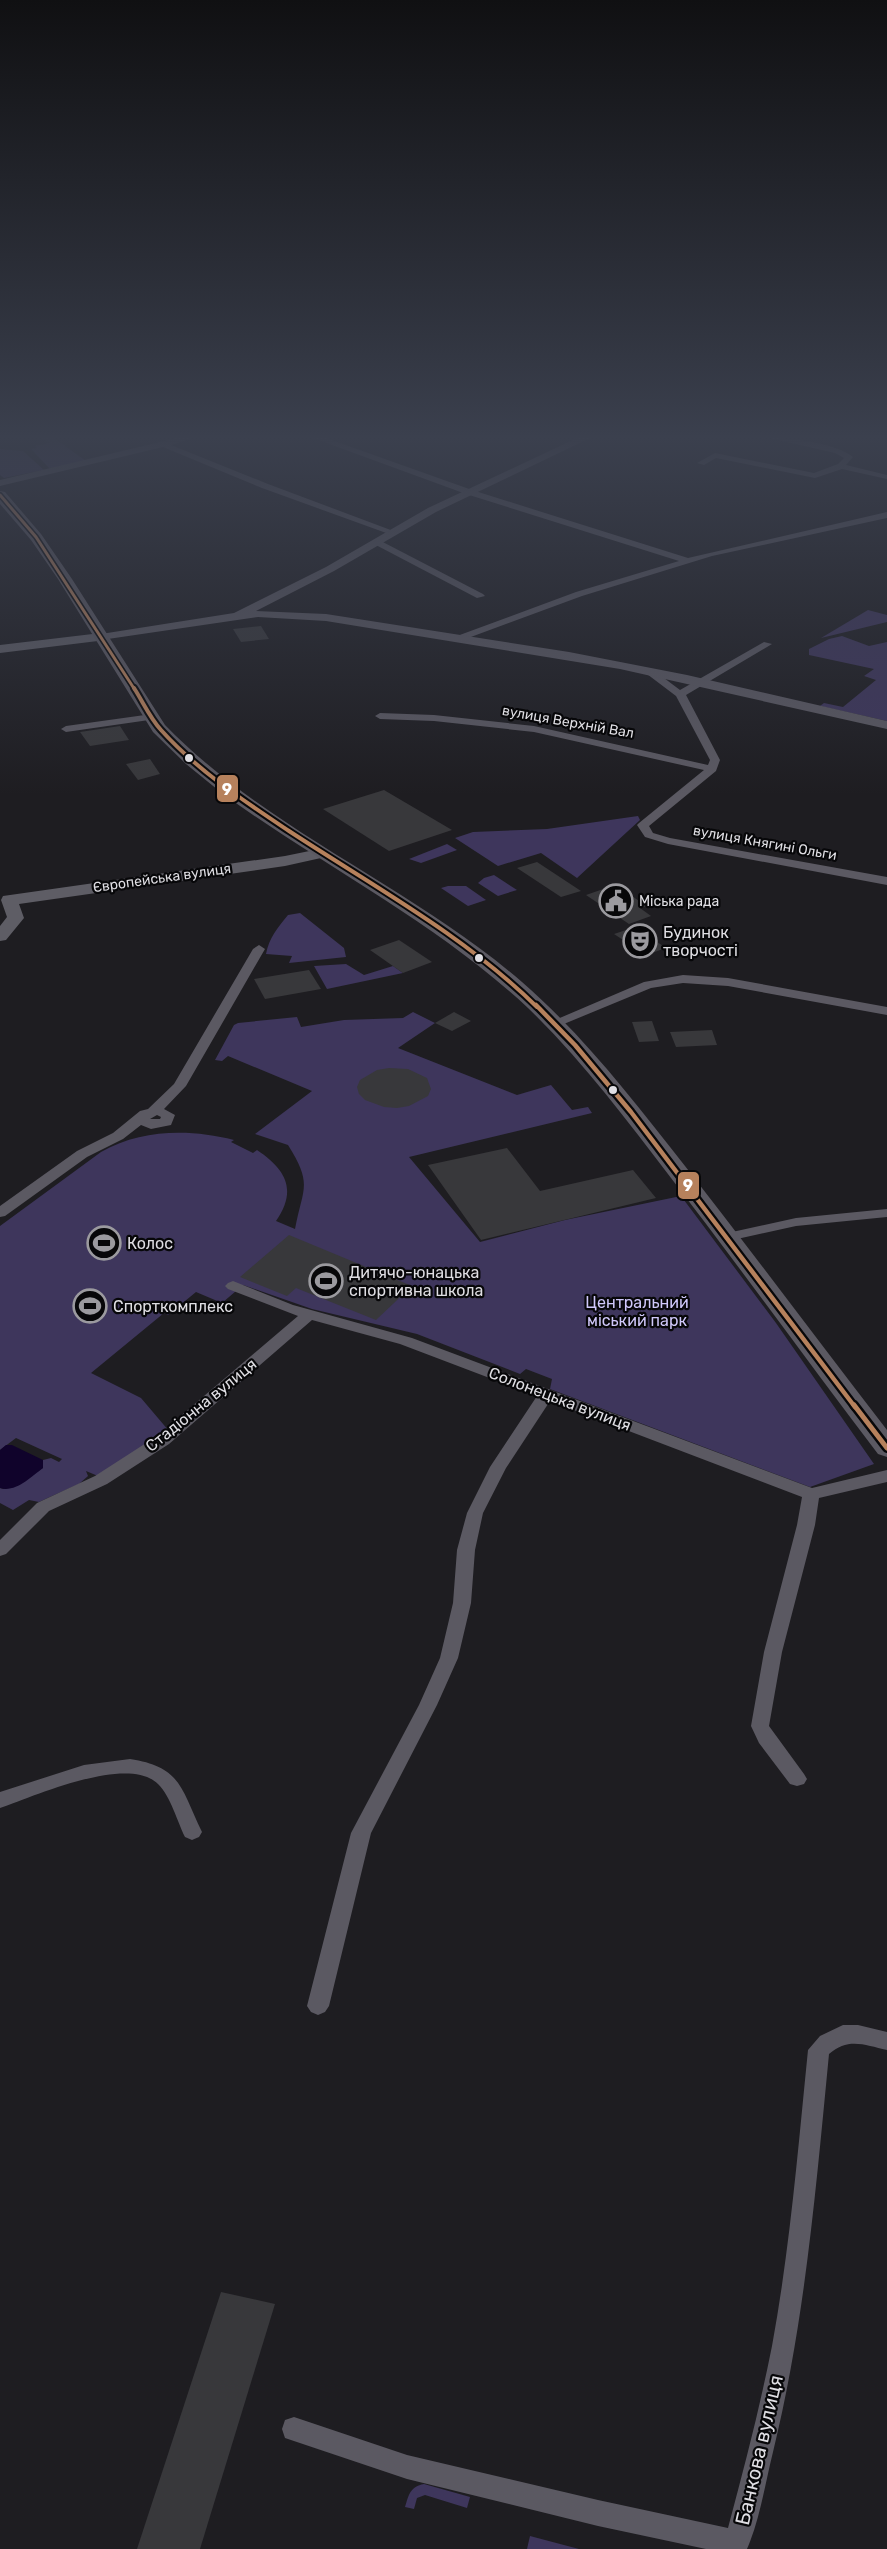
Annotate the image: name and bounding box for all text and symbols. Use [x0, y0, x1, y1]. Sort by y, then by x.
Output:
street label: вулиця Верхній Вал [501, 702, 635, 742]
unlabelled marker [183, 752, 195, 764]
line badge: 9 [216, 774, 239, 803]
text: 9 [222, 780, 232, 799]
street label: вулиця Княгині Ольги [692, 822, 838, 864]
street label: Європейська вулиця [92, 860, 232, 896]
public building icon: Міська рада [598, 883, 634, 919]
place label: Міська рада [639, 893, 719, 910]
theatre icon: Будинок творчості [622, 923, 658, 959]
place label: Будинок творчості [663, 923, 738, 960]
unlabelled marker [473, 952, 485, 964]
unlabelled marker [607, 1084, 619, 1096]
line badge: 9 [677, 1171, 700, 1200]
text: 9 [683, 1176, 693, 1195]
sports icon: Колос [86, 1225, 122, 1261]
place label: Колос [127, 1234, 173, 1253]
sports icon: Дитячо-юнацька спортивна школа [308, 1263, 344, 1299]
place label: Дитячо-юнацька спортивна школа [349, 1263, 483, 1300]
sports icon: Спорткомплекс [72, 1288, 108, 1324]
park label: Центральний міський парк [585, 1293, 689, 1330]
place label: Спорткомплекс [113, 1297, 233, 1316]
street label: Стадіонна вулиця [142, 1354, 260, 1456]
street label: Солонецька вулиця [486, 1363, 634, 1435]
street label: Банкова вулиця [730, 2373, 788, 2527]

